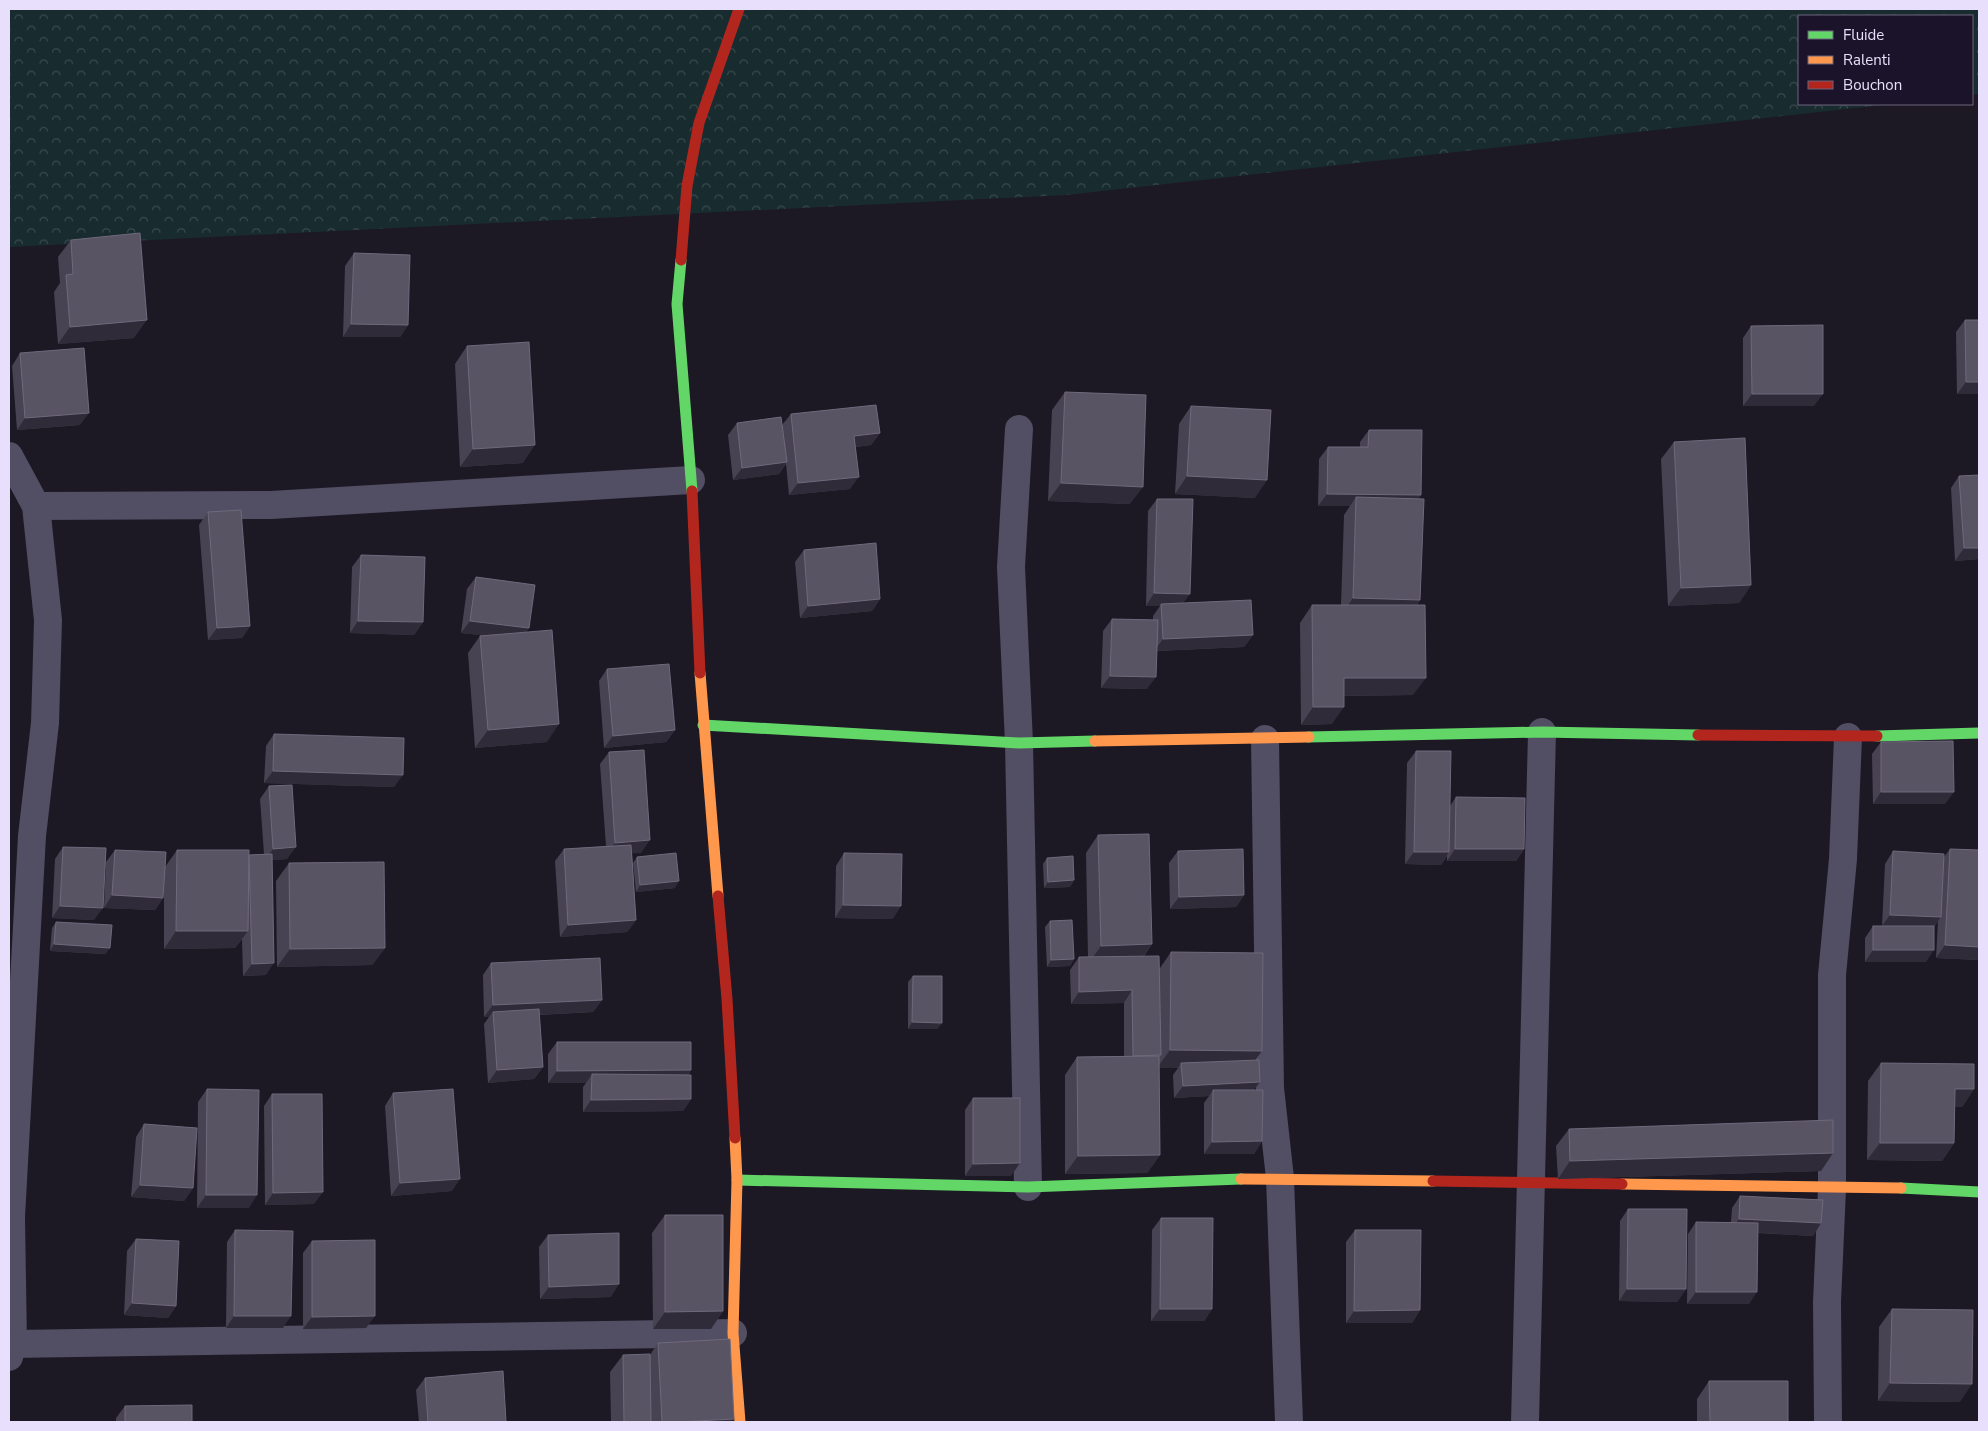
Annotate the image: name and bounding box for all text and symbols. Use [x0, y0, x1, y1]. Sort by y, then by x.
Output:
legend [1798, 15, 1973, 105]
text: Fluide [1843, 25, 1884, 45]
text: Ralenti [1843, 50, 1891, 70]
text: Bouchon [1843, 75, 1902, 95]

